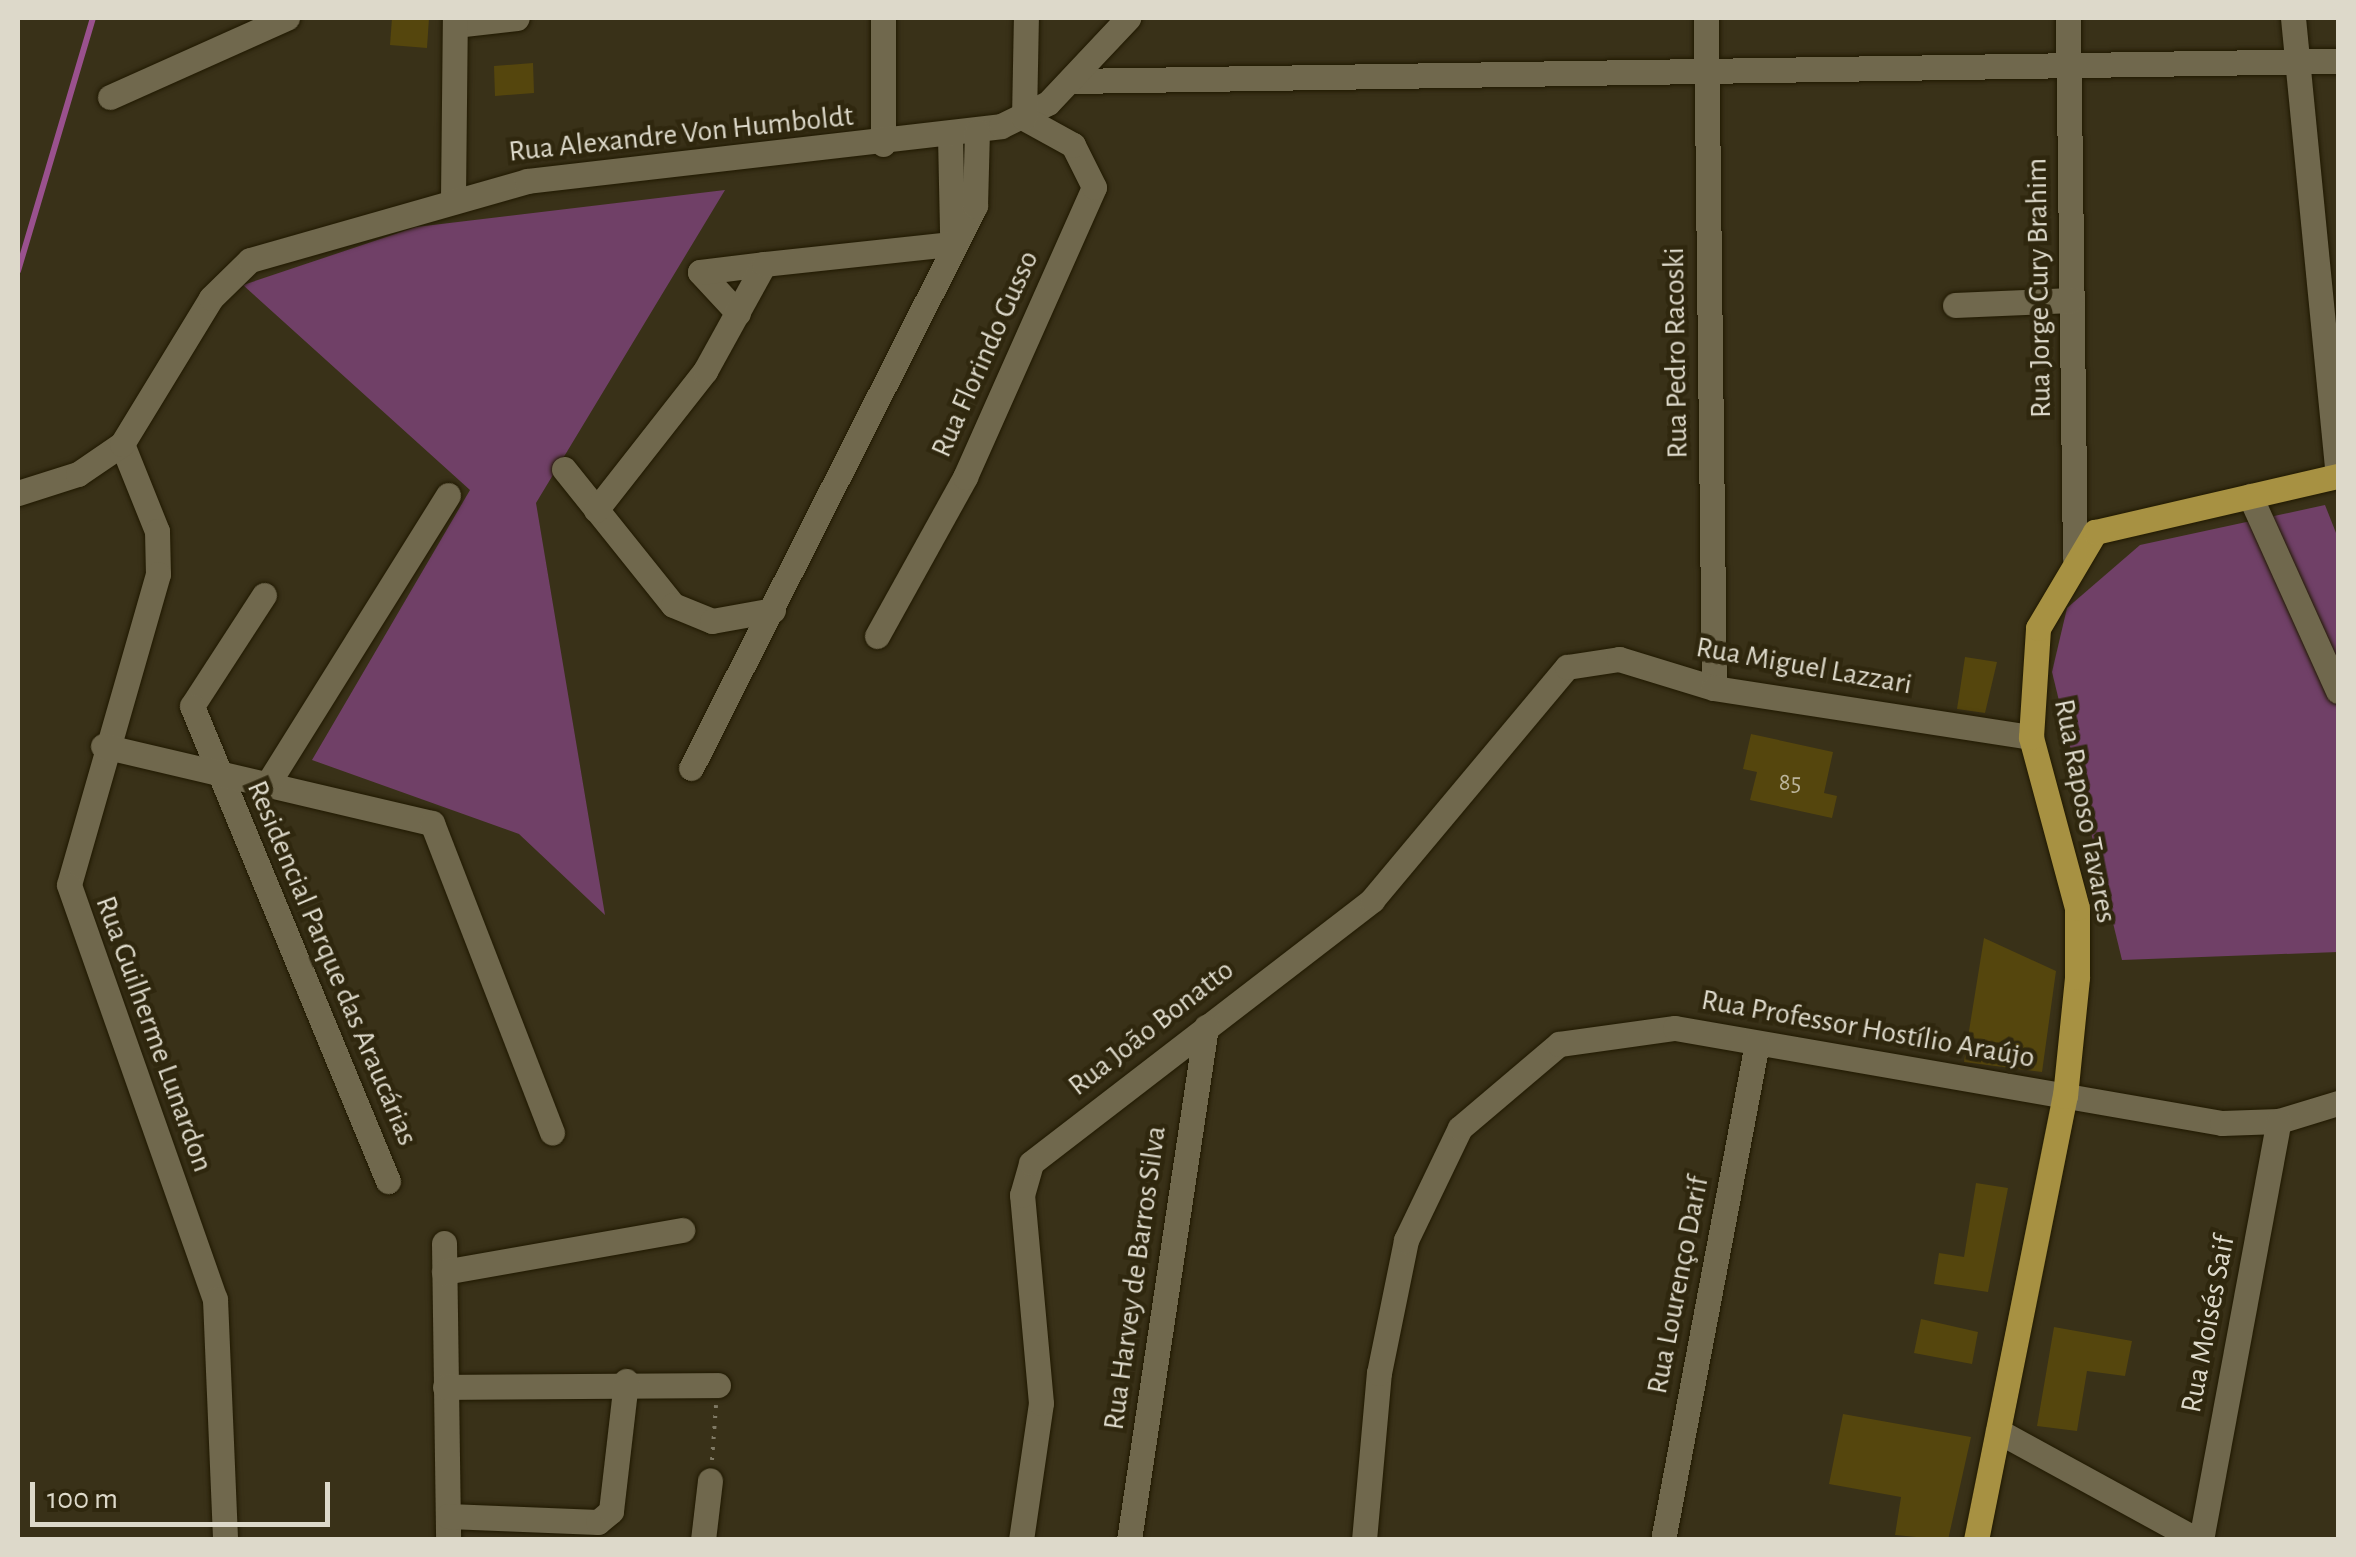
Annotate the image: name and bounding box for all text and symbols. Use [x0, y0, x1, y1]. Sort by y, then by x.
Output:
street label: Rua Alexandre Von Humboldt [507, 98, 855, 170]
street label: Rua Jorge Cury Brahim [2019, 158, 2059, 418]
street label: Rua Florindo Gusso [923, 245, 1047, 463]
street label: Rua Pedro Racoski [1656, 247, 1696, 459]
street label: Rua Miguel Lazzari [1693, 629, 1915, 703]
street label: Rua Raposo Tavares [2046, 696, 2124, 926]
house number: 85 [1779, 768, 1801, 798]
street label: Residencial Parque das Araucárias [239, 775, 425, 1151]
street label: Rua Guilherme Lunardon [87, 891, 221, 1177]
street label: Rua João Bonatto [1061, 952, 1241, 1104]
street label: Rua Professor Hostílio Araújo [1698, 982, 2038, 1076]
street label: Rua Harvey de Barros Silva [1096, 1124, 1174, 1432]
street label: Rua Lourenço Darif [1639, 1173, 1717, 1397]
street label: Rua Moisés Saif [2173, 1232, 2243, 1416]
scale bar [35, 1462, 335, 1524]
text: 100 m [47, 1484, 118, 1514]

